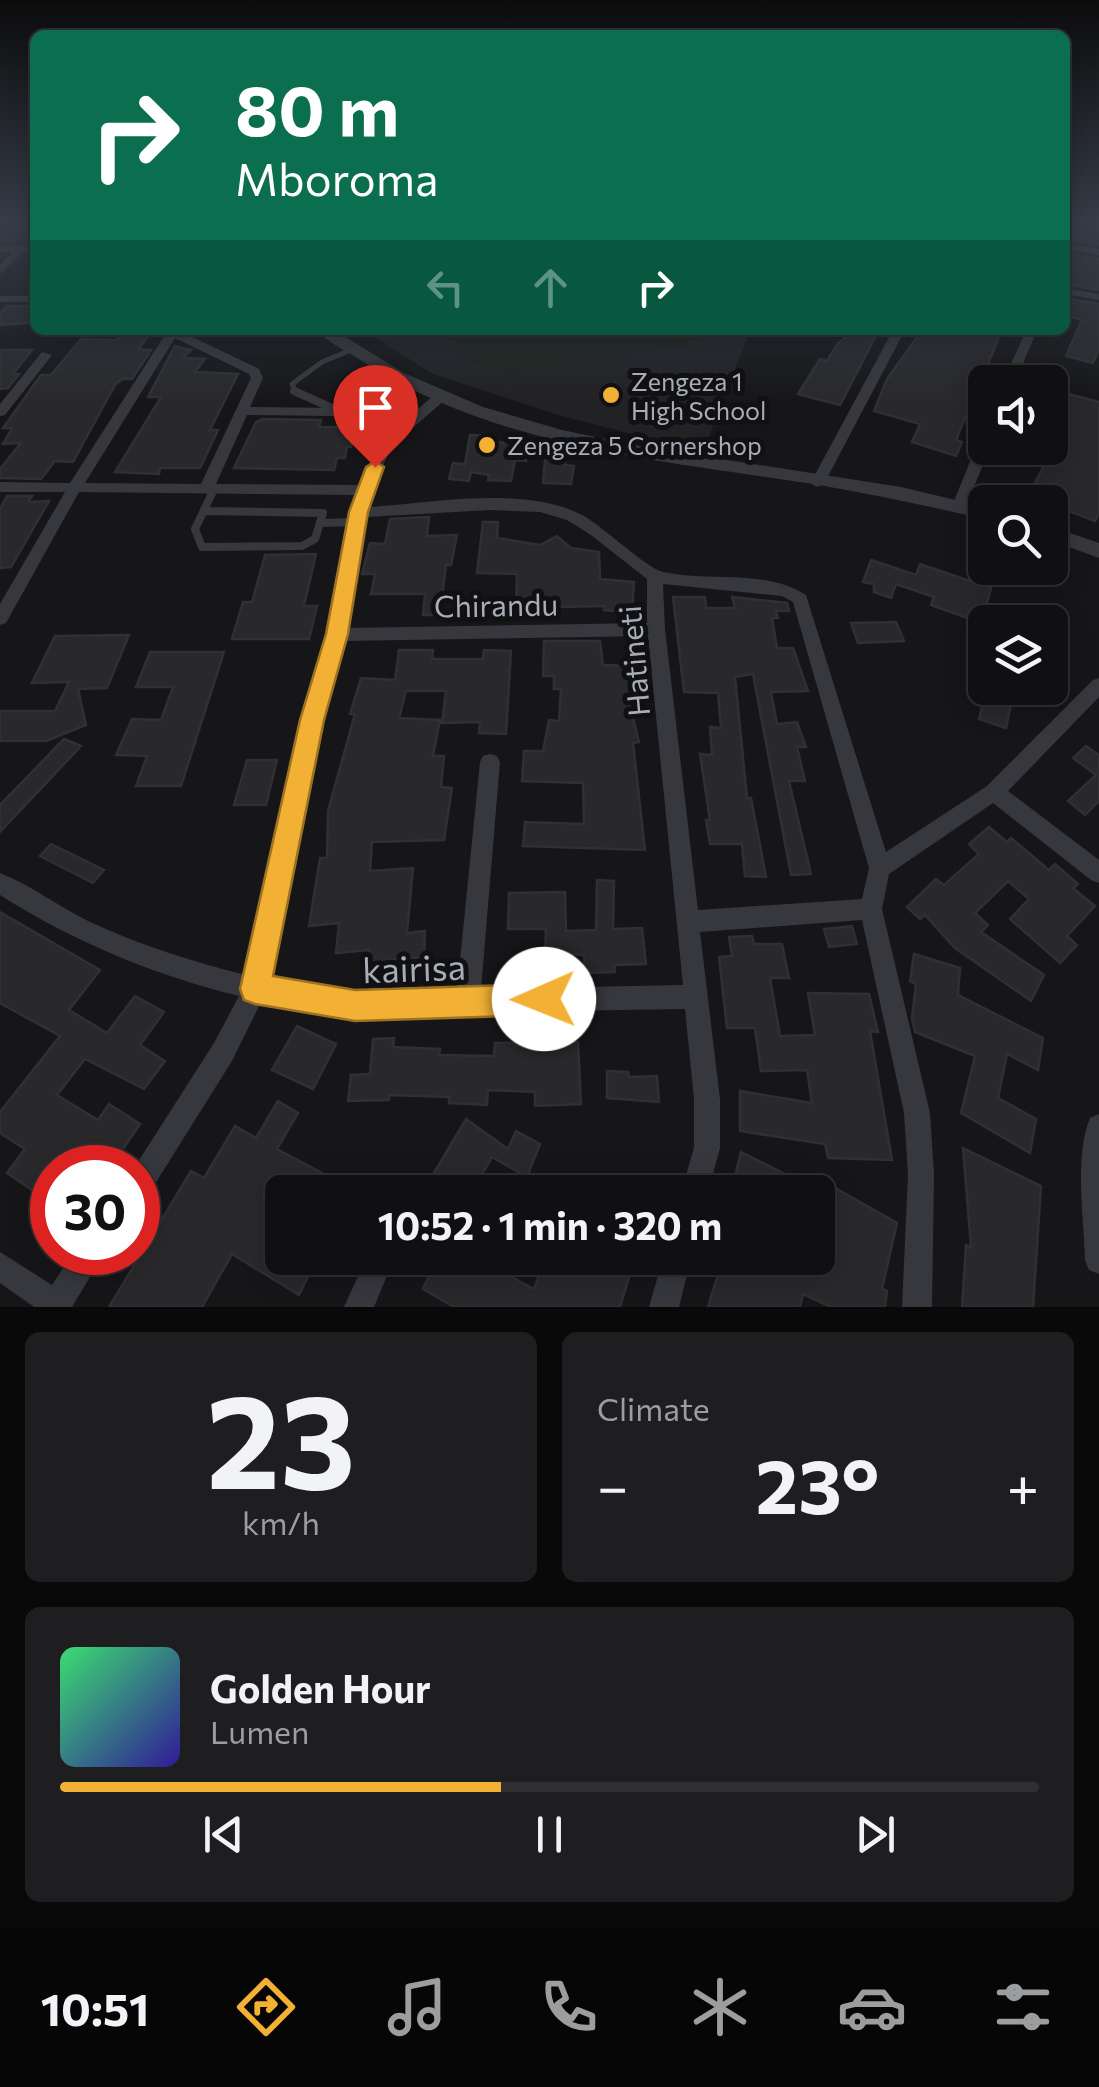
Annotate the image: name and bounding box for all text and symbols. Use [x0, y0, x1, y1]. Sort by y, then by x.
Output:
text: 80 m [235, 65, 399, 150]
icon: right [70, 70, 200, 200]
text: Mboroma [235, 150, 438, 205]
icon: left [418, 260, 473, 315]
icon: ahead [523, 260, 578, 315]
icon: right [628, 260, 683, 315]
pin [333, 365, 418, 468]
map controls [968, 365, 1068, 705]
button: sound [968, 365, 1068, 465]
place label: Zengeza 1 High School [631, 366, 766, 425]
icon: arrive [348, 380, 403, 435]
marker: Zengeza 1 High School [600, 384, 622, 406]
place label: Zengeza 5 Cornershop [507, 430, 762, 460]
marker: Zengeza 5 Cornershop [476, 434, 498, 456]
button: search [968, 485, 1068, 585]
street label: Chirandu [434, 584, 558, 624]
street label: Hatineti [610, 604, 656, 718]
button: layers [968, 605, 1068, 705]
street label: kairisa [362, 944, 466, 990]
position arrow [492, 947, 596, 1051]
speed limit sign: 30 [30, 1145, 160, 1275]
text: 10:52 · 1 min · 320 m [378, 1201, 722, 1248]
text: 23 [206, 1357, 356, 1516]
text: Climate [597, 1388, 710, 1428]
text: 23° [756, 1438, 879, 1529]
text: − [597, 1451, 628, 1518]
text: + [1007, 1451, 1039, 1518]
text: km/h [242, 1502, 320, 1542]
text: Golden Hour [210, 1664, 431, 1711]
text: Lumen [210, 1711, 309, 1751]
icon: previous [196, 1807, 251, 1862]
icon: pause [522, 1807, 577, 1862]
icon: next [848, 1807, 903, 1862]
icon: directions [231, 1972, 301, 2042]
icon: music [382, 1972, 452, 2042]
icon: phone [534, 1972, 604, 2042]
icon: climate [685, 1972, 755, 2042]
icon: car [837, 1972, 907, 2042]
icon: filters [988, 1972, 1058, 2042]
text: 10:51 [41, 1980, 149, 2035]

